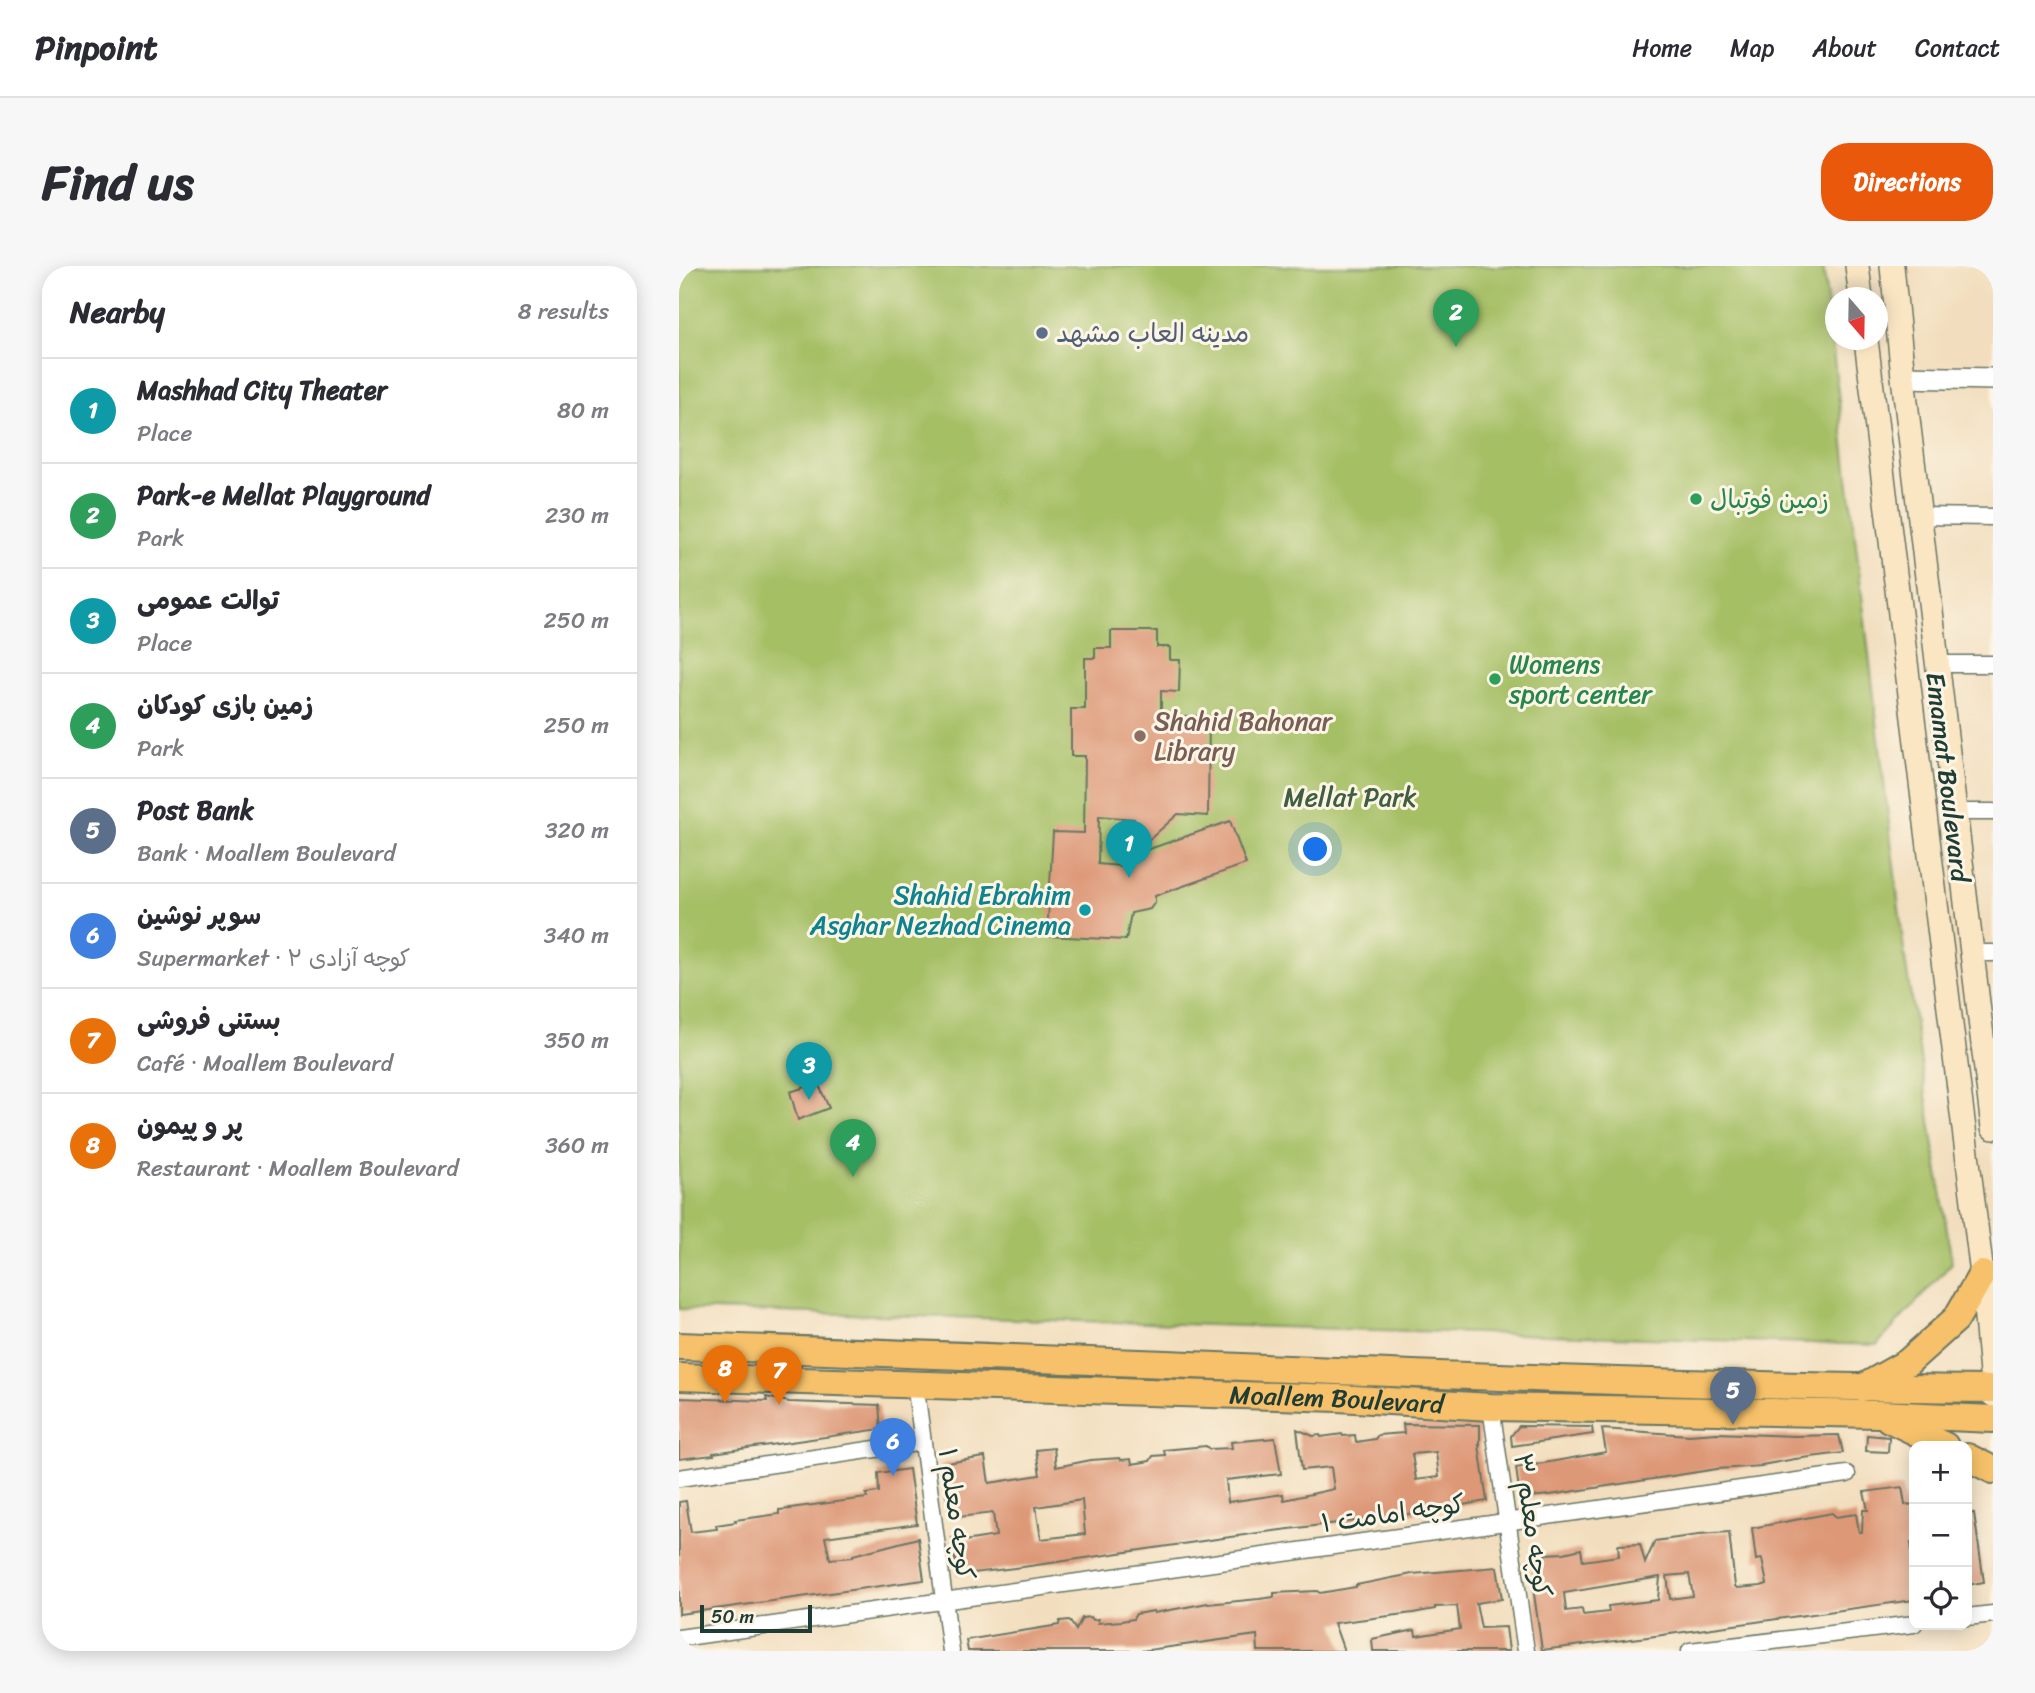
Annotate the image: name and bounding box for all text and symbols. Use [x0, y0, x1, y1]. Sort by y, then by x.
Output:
text: Pinpoint [35, 19, 158, 77]
text: Home [1632, 27, 1692, 69]
text: Map [1730, 27, 1774, 69]
text: About [1812, 27, 1877, 69]
text: Contact [1915, 27, 2000, 69]
text: Find us [42, 139, 194, 226]
button: Directions [1821, 143, 1993, 221]
text: Nearby [70, 285, 165, 339]
north arrow [1825, 287, 1888, 350]
pin: 2 [1433, 289, 1479, 347]
text: 8 results [518, 291, 609, 332]
place label: مدينه العاب مشهد [1056, 310, 1249, 356]
marker: مدينه العاب مشهد [1034, 325, 1050, 341]
text: Mashhad City Theater [137, 367, 387, 413]
text: 1 [88, 390, 98, 431]
text: 80 m [557, 390, 609, 431]
text: Place [137, 413, 192, 454]
text: Park-e Mellat Playground [137, 472, 430, 518]
place label: زمین فوتبال [1710, 476, 1829, 522]
marker: زمین فوتبال [1688, 491, 1704, 507]
text: 2 [86, 495, 100, 536]
text: 230 m [545, 495, 609, 536]
text: Park [137, 518, 184, 559]
text: توالت عمومی [137, 577, 279, 623]
text: 3 [87, 600, 99, 641]
text: 250 m [543, 600, 609, 641]
text: Place [137, 623, 192, 664]
place label: Womens sport center [1508, 641, 1653, 717]
street label: Emamat Boulevard [1912, 669, 1984, 887]
marker: Womens sport center [1487, 671, 1503, 687]
text: زمین بازی کودکان [137, 682, 313, 728]
place label: Shahid Bahonar Library [1154, 698, 1334, 774]
text: 4 [86, 705, 100, 746]
text: 250 m [543, 705, 609, 746]
text: Park [137, 728, 184, 769]
marker: Shahid Bahonar Library [1132, 728, 1148, 744]
park label: Mellat Park [1284, 774, 1417, 820]
text: Post Bank [137, 787, 254, 833]
text: 5 [86, 810, 100, 851]
text: 320 m [545, 810, 609, 851]
pin: 1 [1106, 820, 1152, 878]
your location [1298, 832, 1332, 866]
text: Bank · Moallem Boulevard [137, 833, 396, 874]
place label: Shahid Ebrahim Asghar Nezhad Cinema [809, 872, 1071, 948]
text: سوپر نوشین [137, 892, 261, 938]
marker: Shahid Ebrahim Asghar Nezhad Cinema [1077, 902, 1093, 918]
text: 6 [86, 915, 100, 956]
text: 340 m [544, 915, 609, 956]
text: Supermarket · کوچه آزادی ۲ [137, 938, 410, 979]
text: بستنی فروشی [137, 997, 281, 1043]
text: 7 [86, 1020, 100, 1061]
text: 350 m [544, 1020, 609, 1061]
pin: 3 [786, 1042, 832, 1100]
text: Café · Moallem Boulevard [137, 1043, 393, 1084]
text: پر و پیمون [137, 1102, 243, 1148]
pin: 4 [830, 1119, 876, 1177]
text: 8 [86, 1125, 100, 1166]
text: 360 m [545, 1125, 609, 1166]
text: Restaurant · Moallem Boulevard [137, 1148, 459, 1189]
pin: 8 [702, 1345, 748, 1403]
pin: 7 [756, 1347, 802, 1405]
pin: 5 [1710, 1367, 1756, 1425]
street label: Moallem Boulevard [1229, 1372, 1447, 1427]
pin: 6 [870, 1418, 916, 1476]
map controls [1909, 1441, 1972, 1630]
button: + [1909, 1441, 1972, 1504]
street label: کوچه معلم ۱ [925, 1445, 989, 1583]
street label: کوچه معلم ۳ [1500, 1450, 1566, 1600]
street label: کوچه امامت ۱ [1318, 1480, 1468, 1546]
button: − [1909, 1504, 1972, 1567]
button: locate [1909, 1567, 1972, 1630]
text: 50 m [711, 1600, 754, 1633]
scale bar [700, 1602, 812, 1634]

